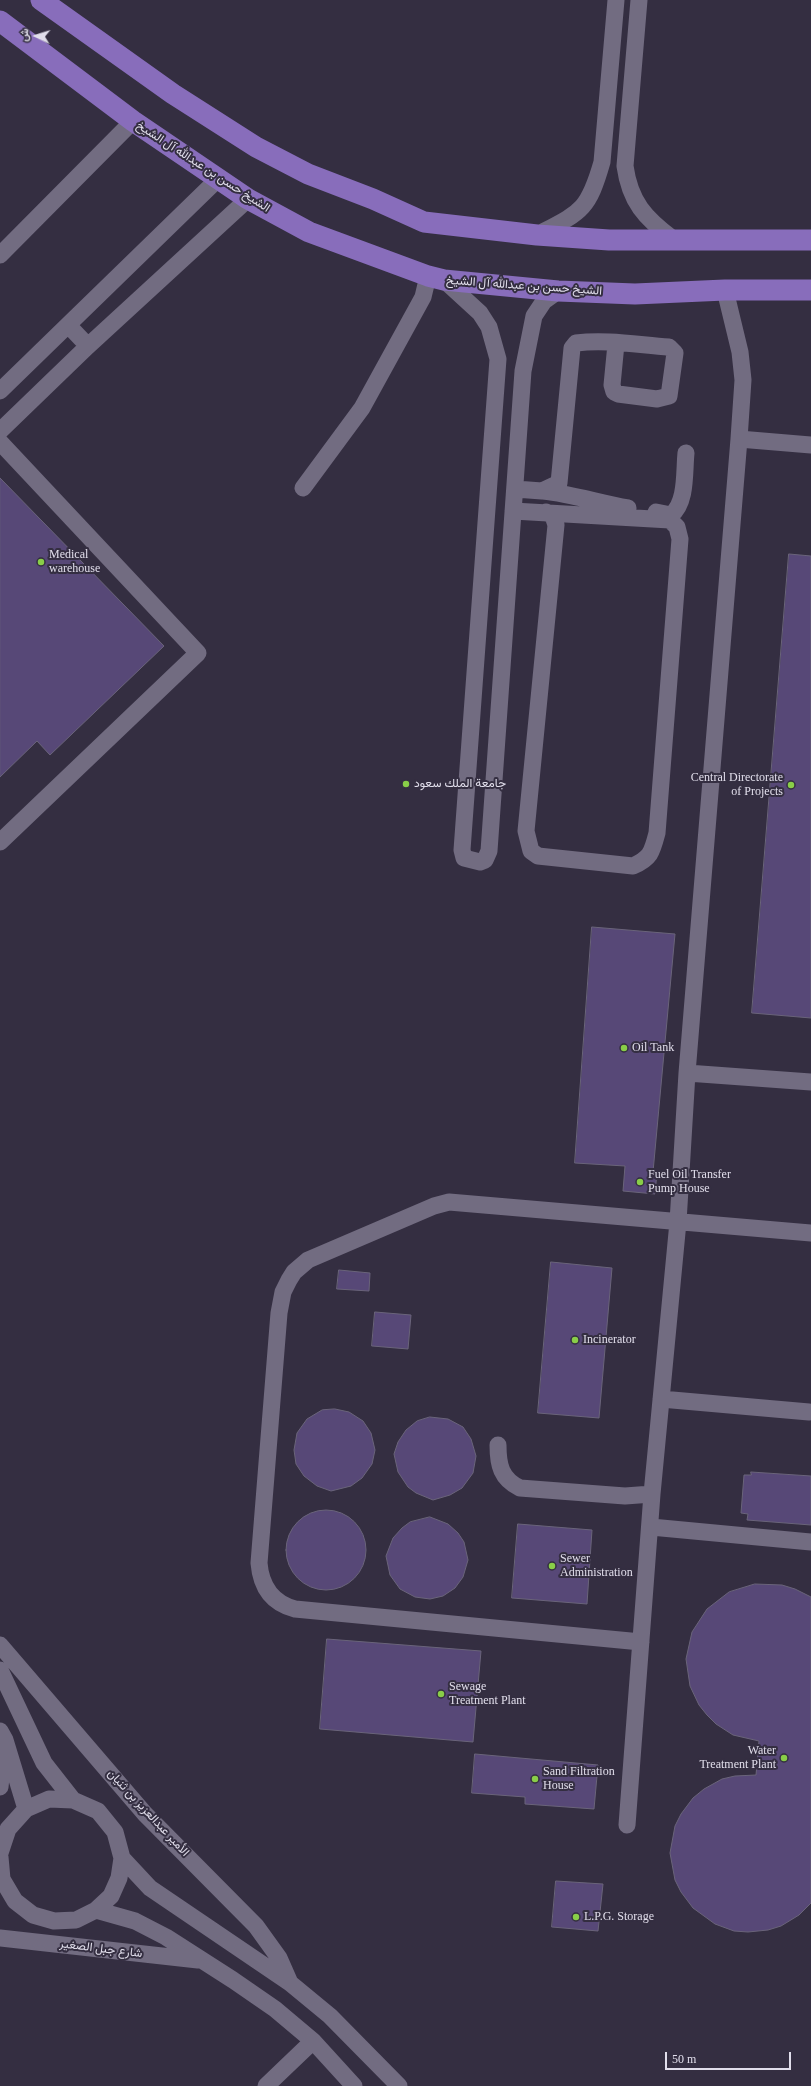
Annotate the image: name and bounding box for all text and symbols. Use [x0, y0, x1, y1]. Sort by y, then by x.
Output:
north arrow [16, 16, 56, 56]
text: ش [18, 28, 30, 42]
street label: الشيخ حسن بن عبدالله آل الشيخ [133, 118, 273, 216]
street label: الشيخ حسن بن عبدالله آل الشيخ [445, 273, 603, 299]
place label: Medical warehouse [49, 548, 100, 576]
marker: Medical warehouse [36, 557, 46, 567]
place label: Central Directorate of Projects [691, 771, 783, 799]
place label: جامعة الملك سعود [414, 777, 506, 791]
marker: جامعة الملك سعود [401, 779, 411, 789]
marker: Central Directorate of Projects [786, 780, 796, 790]
place label: Oil Tank [632, 1041, 674, 1055]
marker: Oil Tank [619, 1043, 629, 1053]
place label: Fuel Oil Transfer Pump House [648, 1168, 731, 1196]
marker: Fuel Oil Transfer Pump House [635, 1177, 645, 1187]
place label: Incinerator [583, 1333, 636, 1347]
marker: Incinerator [570, 1335, 580, 1345]
place label: Sewer Administration [560, 1552, 633, 1580]
marker: Sewer Administration [547, 1561, 557, 1571]
place label: Sewage Treatment Plant [449, 1680, 526, 1708]
marker: Sewage Treatment Plant [436, 1689, 446, 1699]
place label: Water Treatment Plant [699, 1744, 776, 1772]
marker: Water Treatment Plant [779, 1753, 789, 1763]
place label: Sand Filtration House [543, 1765, 615, 1793]
street label: الأمير عبدالعزيز بن ثنيان [104, 1767, 192, 1859]
marker: Sand Filtration House [530, 1774, 540, 1784]
place label: L.P.G. Storage [584, 1910, 654, 1924]
marker: L.P.G. Storage [571, 1912, 581, 1922]
street label: شارع جبل الصغير [59, 1937, 143, 1961]
scale bar [667, 2044, 793, 2070]
text: 50 m [672, 2052, 696, 2066]

